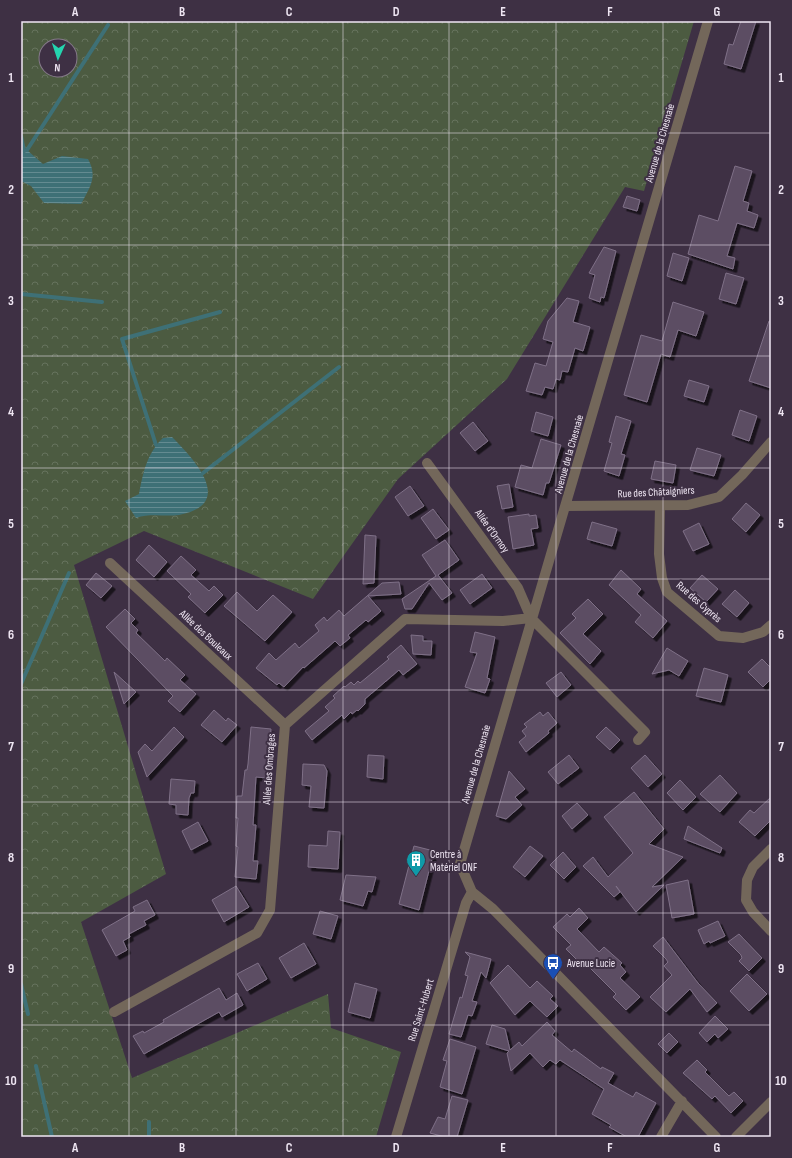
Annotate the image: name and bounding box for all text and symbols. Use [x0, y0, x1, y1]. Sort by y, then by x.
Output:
text: A [71, 4, 79, 20]
text: B [179, 4, 185, 20]
text: C [286, 4, 293, 20]
text: D [393, 4, 400, 20]
text: E [500, 4, 506, 20]
text: F [607, 4, 613, 20]
text: G [714, 4, 721, 20]
north arrow [38, 38, 78, 78]
text: N [54, 61, 61, 74]
text: 1 [8, 70, 14, 86]
text: 1 [778, 70, 784, 86]
street label: Avenue de la Chesnaie [642, 102, 677, 185]
text: 2 [8, 182, 14, 198]
text: 2 [778, 182, 784, 198]
text: 3 [8, 293, 14, 309]
text: 3 [778, 293, 784, 309]
text: 4 [8, 404, 14, 420]
text: 4 [778, 404, 784, 420]
street label: Avenue de la Chesnaie [551, 413, 586, 496]
street label: Rue des Châtaigniers [617, 483, 695, 501]
street label: Allée d'Ormoy [471, 506, 512, 556]
text: 5 [8, 516, 14, 532]
text: 5 [778, 516, 784, 532]
street label: Rue des Cyprès [674, 579, 724, 625]
street label: Allée des Bouleaux [176, 606, 235, 663]
text: 6 [8, 627, 14, 643]
text: 6 [778, 627, 784, 643]
street label: Avenue de la Chesnaie [458, 723, 493, 806]
street label: Allée des Ombrages [260, 733, 278, 806]
text: 7 [8, 739, 14, 755]
text: 7 [778, 739, 784, 755]
place label: Centre à Matériel ONF [430, 848, 477, 874]
building icon: Centre à Matériel ONF [405, 849, 427, 877]
text: 8 [8, 850, 14, 866]
text: 8 [778, 850, 784, 866]
bus stop icon: Avenue Lucie [542, 952, 564, 980]
place label: Avenue Lucie [566, 957, 615, 970]
text: 9 [8, 961, 14, 977]
text: 9 [778, 961, 784, 977]
street label: Rue Saint-Hubert [405, 976, 437, 1043]
text: 10 [5, 1073, 17, 1089]
text: 10 [775, 1073, 787, 1089]
text: A [71, 1140, 79, 1156]
text: B [179, 1140, 185, 1156]
text: C [286, 1140, 293, 1156]
text: D [393, 1140, 400, 1156]
text: E [500, 1140, 506, 1156]
text: F [607, 1140, 613, 1156]
text: G [714, 1140, 721, 1156]

